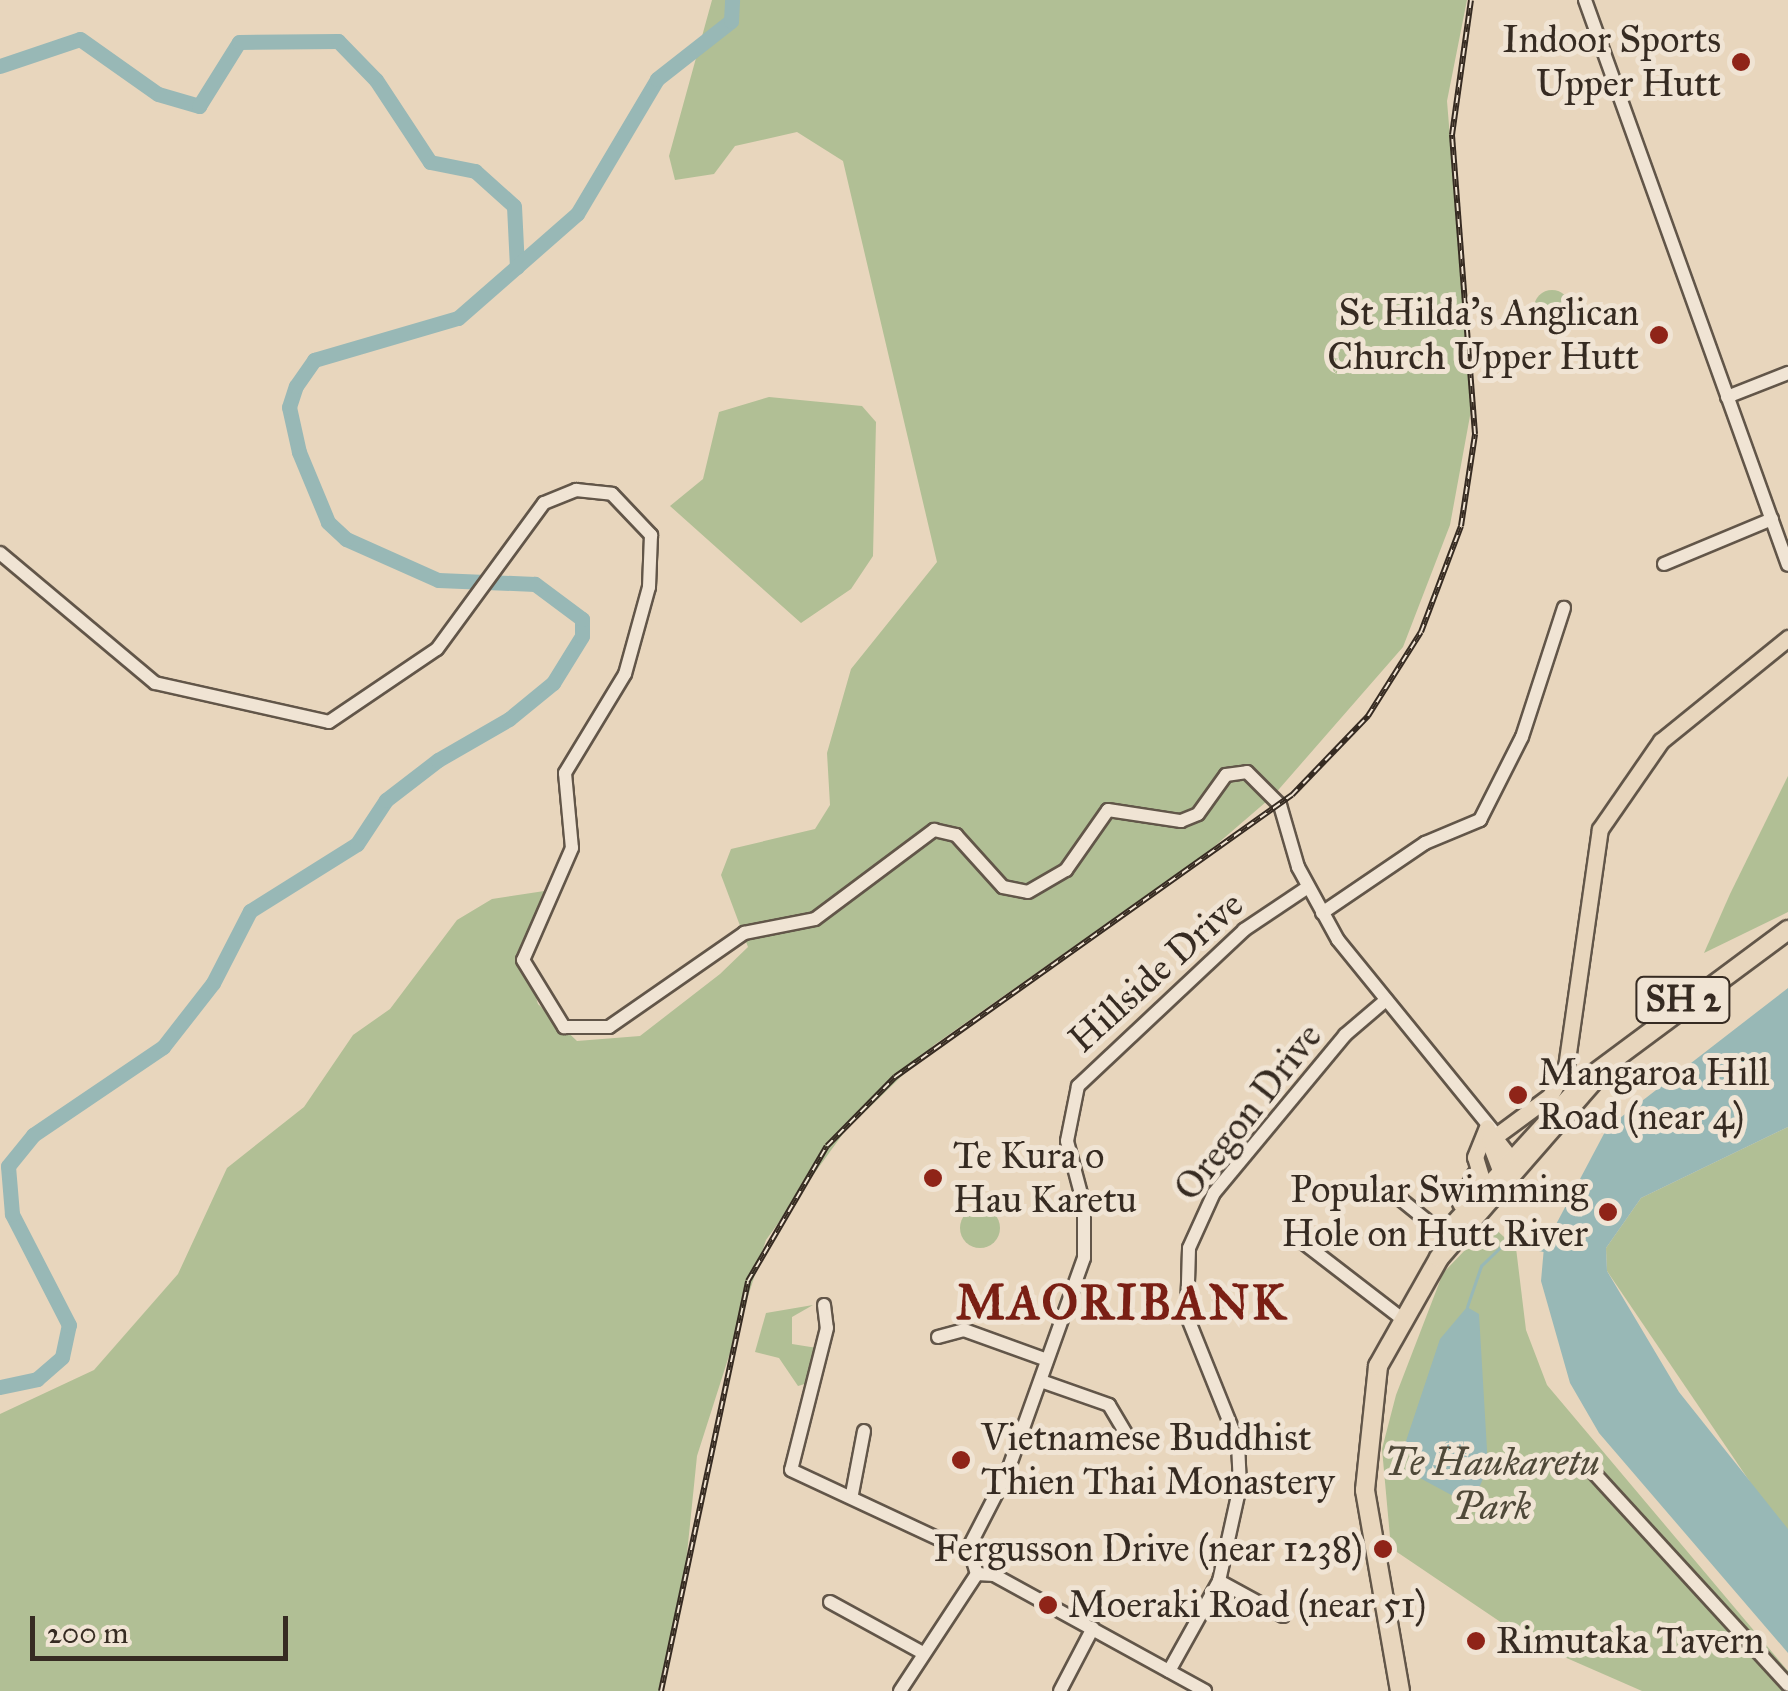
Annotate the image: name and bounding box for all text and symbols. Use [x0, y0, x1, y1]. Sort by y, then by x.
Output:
place label: Indoor Sports Upper Hutt [1502, 17, 1721, 106]
marker: Indoor Sports Upper Hutt [1730, 51, 1752, 73]
place label: St Hilda's Anglican Church Upper Hutt [1327, 290, 1639, 380]
marker: St Hilda's Anglican Church Upper Hutt [1648, 324, 1670, 346]
street label: Hillside Drive [1059, 882, 1253, 1062]
road number: SH 2 [1633, 970, 1733, 1030]
street label: Oregon Drive [1165, 1014, 1331, 1210]
place label: Mangaroa Hill Road (near 4) [1538, 1050, 1769, 1140]
marker: Mangaroa Hill Road (near 4) [1507, 1084, 1529, 1106]
place label: Te Kura o Hau Karetu [953, 1133, 1137, 1222]
marker: Te Kura o Hau Karetu [922, 1167, 944, 1189]
place label: Popular Swimming Hole on Hutt River [1282, 1167, 1588, 1256]
marker: Popular Swimming Hole on Hutt River [1597, 1201, 1619, 1223]
district label: MAORIBANK [956, 1274, 1288, 1332]
place label: Vietnamese Buddhist Thien Thai Monastery [981, 1415, 1335, 1505]
park label: Te Haukaretu Park [1384, 1440, 1600, 1530]
marker: Vietnamese Buddhist Thien Thai Monastery [950, 1449, 972, 1471]
place label: Fergusson Drive (near 1238) [933, 1526, 1363, 1572]
marker: Fergusson Drive (near 1238) [1372, 1538, 1394, 1560]
place label: Moeraki Road (near 51) [1068, 1582, 1426, 1628]
marker: Moeraki Road (near 51) [1037, 1594, 1059, 1616]
scale bar [35, 1596, 292, 1658]
text: 200 m [47, 1615, 128, 1651]
place label: Rimutaka Tavern [1496, 1618, 1764, 1664]
marker: Rimutaka Tavern [1465, 1630, 1487, 1652]

